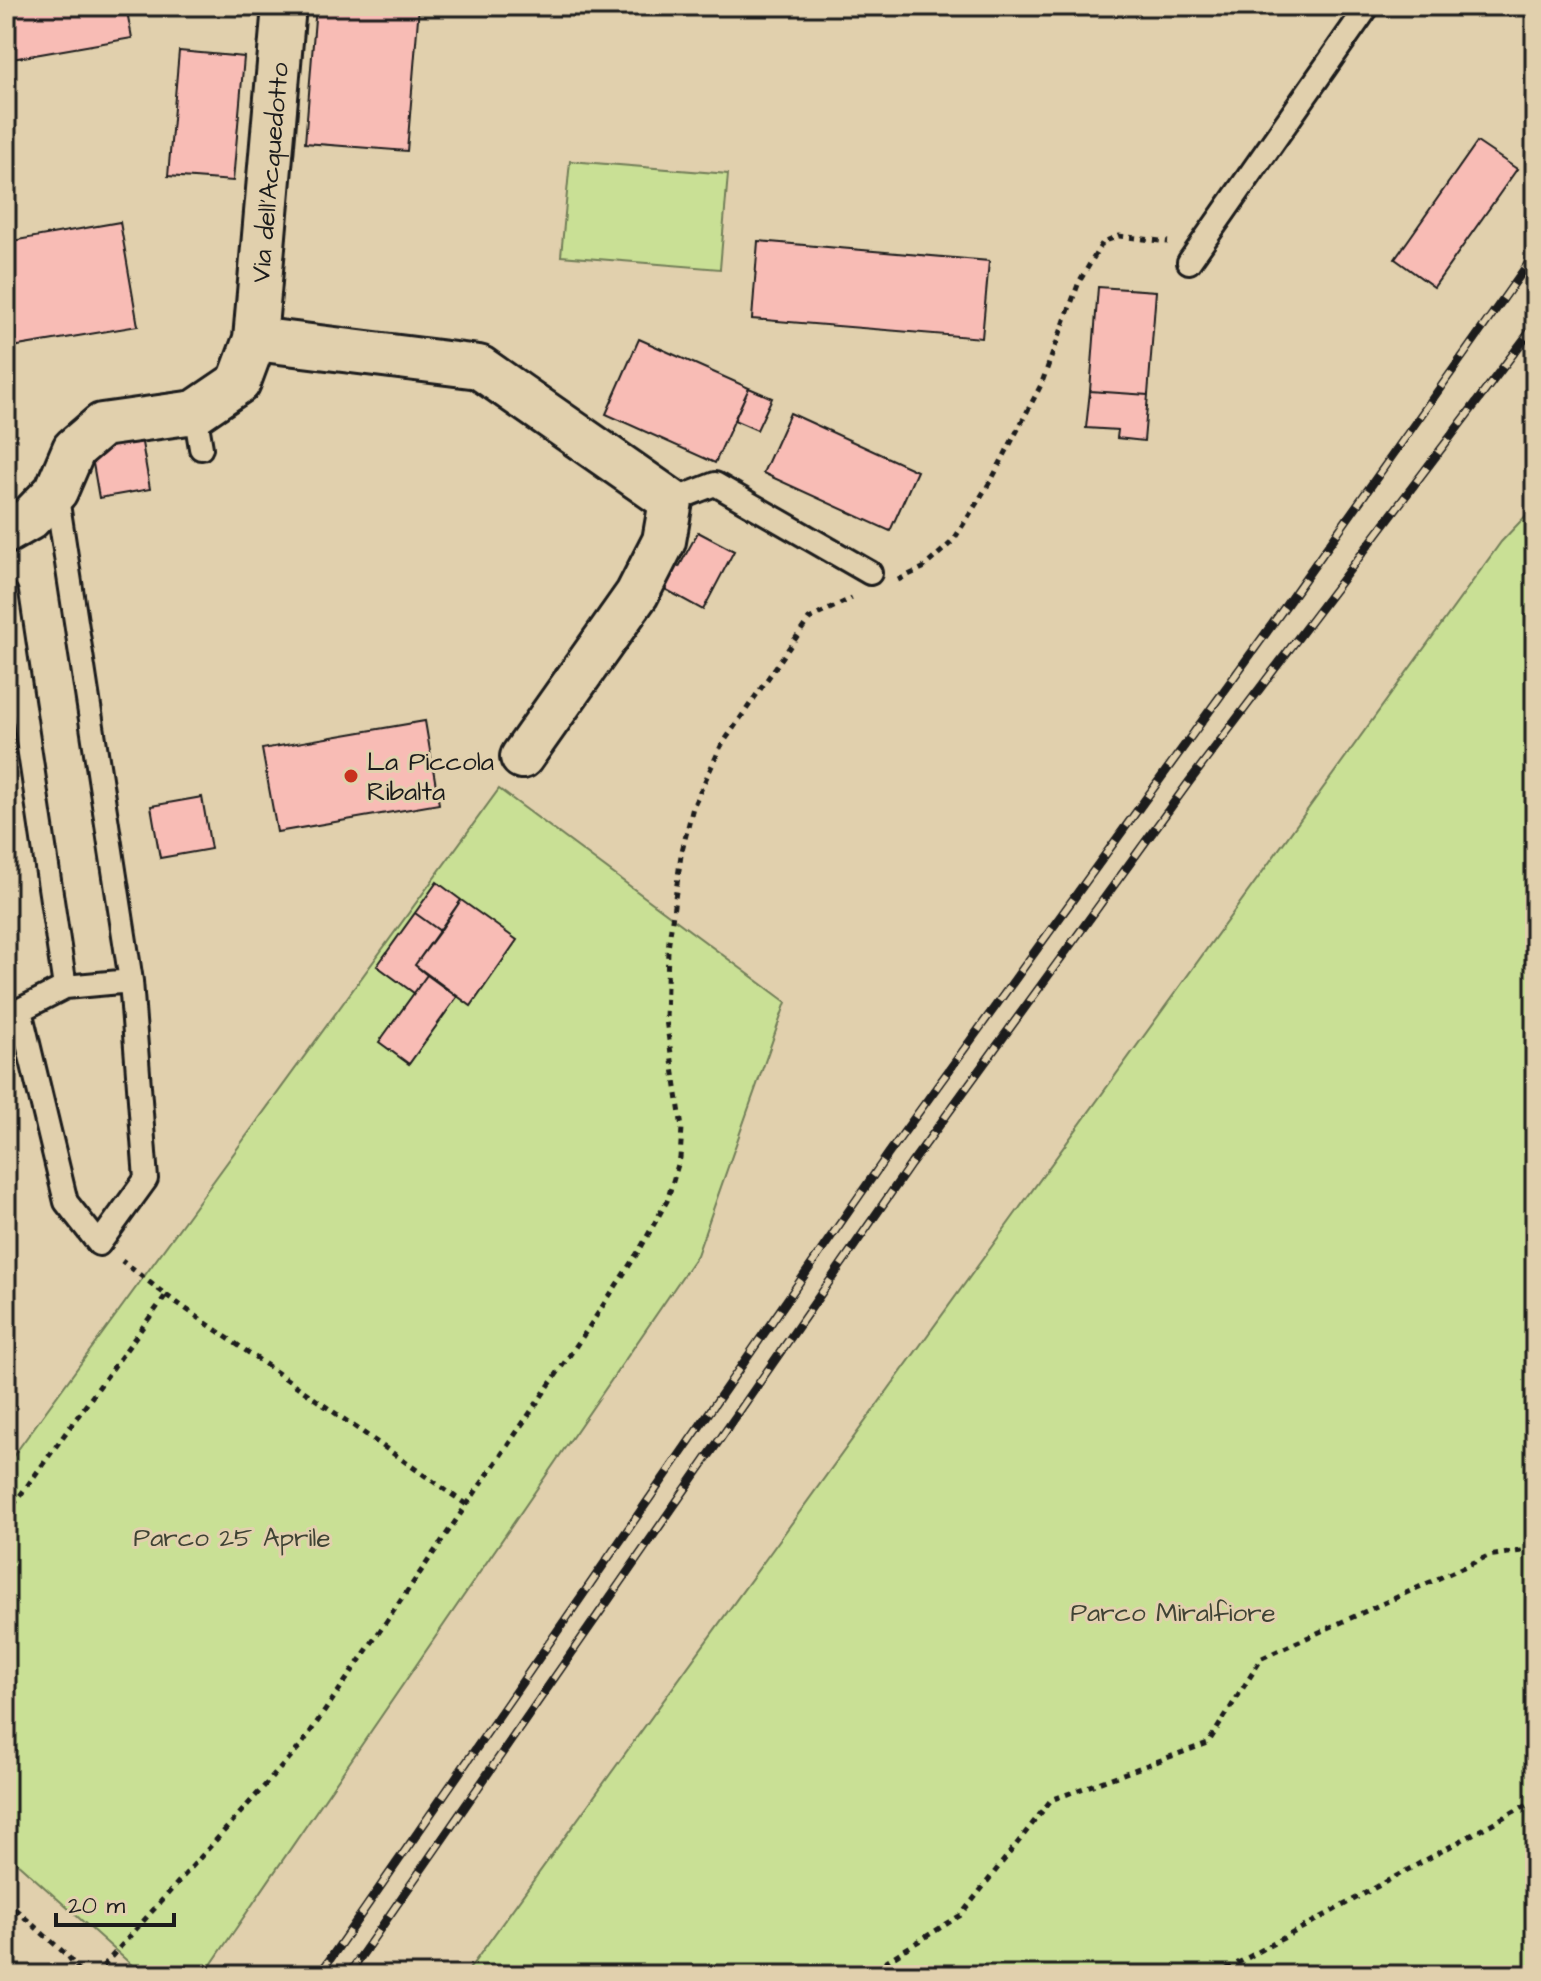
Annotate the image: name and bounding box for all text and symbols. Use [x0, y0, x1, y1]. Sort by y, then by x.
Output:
street label: Via dell'Acquedotto [243, 61, 298, 284]
place label: La Piccola Ribalta [367, 744, 494, 810]
marker: La Piccola Ribalta [342, 767, 360, 785]
park label: Parco 25 Aprile [134, 1520, 330, 1556]
park label: Parco Miralfiore [1070, 1595, 1276, 1631]
scale bar [56, 1877, 174, 1927]
text: 20 m [68, 1889, 125, 1923]

